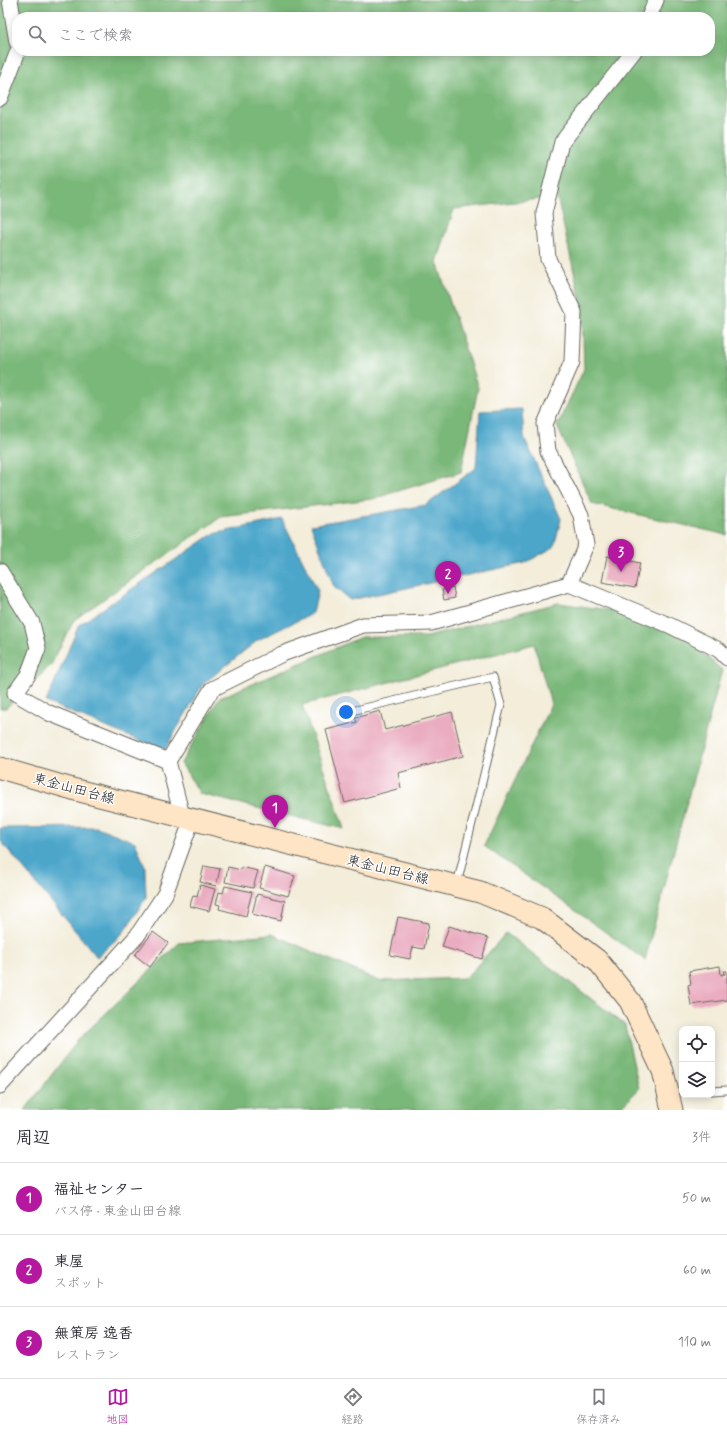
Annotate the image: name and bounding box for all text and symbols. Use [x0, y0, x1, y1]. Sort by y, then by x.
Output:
search box [12, 12, 715, 56]
icon: search [26, 23, 48, 45]
text: ここで検索 [58, 26, 133, 46]
pin: 3 [608, 539, 634, 572]
pin: 2 [435, 561, 461, 594]
your location [336, 702, 356, 722]
street label: 東金山田台線 [31, 769, 117, 809]
pin: 1 [262, 795, 288, 828]
street label: 東金山田台線 [345, 851, 431, 889]
map controls [679, 1026, 715, 1098]
button: locate [679, 1026, 715, 1062]
button: layers [679, 1062, 715, 1098]
text: 周辺 [16, 1127, 50, 1149]
text: 3件 [692, 1129, 711, 1146]
text: 福祉センター [54, 1180, 144, 1200]
text: 1 [26, 1190, 32, 1207]
text: 50 m [682, 1190, 711, 1207]
text: バス停 · 東金山田台線 [54, 1203, 181, 1220]
text: 東屋 [54, 1252, 84, 1272]
text: 2 [26, 1262, 32, 1279]
text: 60 m [683, 1262, 711, 1279]
text: スポット [54, 1275, 106, 1292]
text: 無策房 逸香 [54, 1324, 133, 1344]
text: 3 [26, 1334, 32, 1351]
text: 110 m [678, 1334, 711, 1351]
text: レストラン [54, 1347, 120, 1364]
tab: 地図 [107, 1386, 129, 1427]
tab: 経路 [342, 1386, 364, 1427]
tab: 保存済み [577, 1386, 621, 1427]

